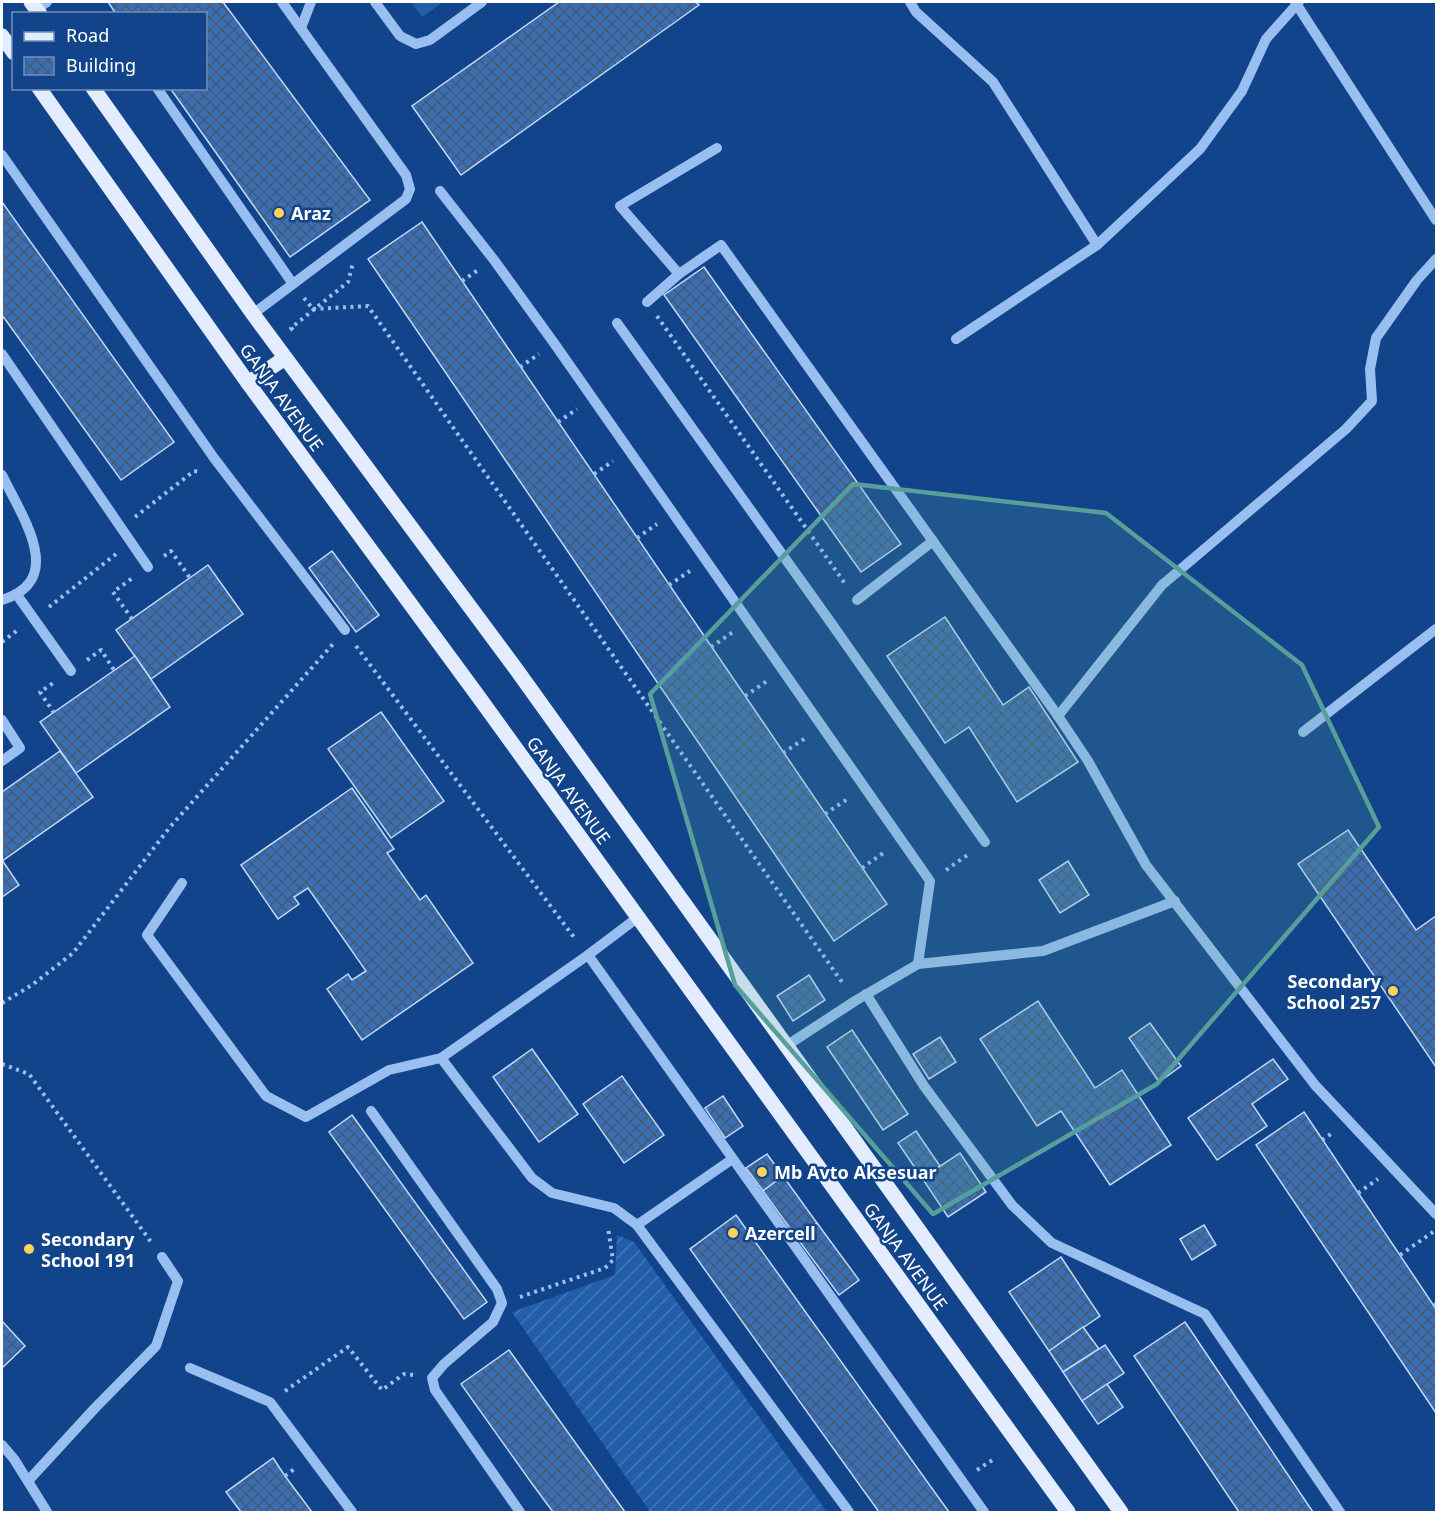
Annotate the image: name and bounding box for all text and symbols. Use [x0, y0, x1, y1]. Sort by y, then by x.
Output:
legend [12, 12, 207, 90]
text: Road [66, 23, 109, 47]
text: Building [66, 53, 136, 77]
place label: Araz [291, 201, 331, 225]
marker: Araz [272, 206, 286, 220]
street label: GANJA AVENUE [235, 338, 329, 456]
street label: GANJA AVENUE [522, 731, 616, 849]
place label: Secondary School 257 [1287, 969, 1382, 1014]
marker: Secondary School 257 [1386, 984, 1400, 998]
place label: Mb Avto Aksesuar [774, 1160, 936, 1184]
marker: Mb Avto Aksesuar [755, 1165, 769, 1179]
street label: GANJA AVENUE [859, 1197, 953, 1315]
place label: Azercell [745, 1221, 816, 1245]
marker: Azercell [726, 1226, 740, 1240]
place label: Secondary School 191 [41, 1227, 135, 1272]
marker: Secondary School 191 [22, 1242, 36, 1256]

